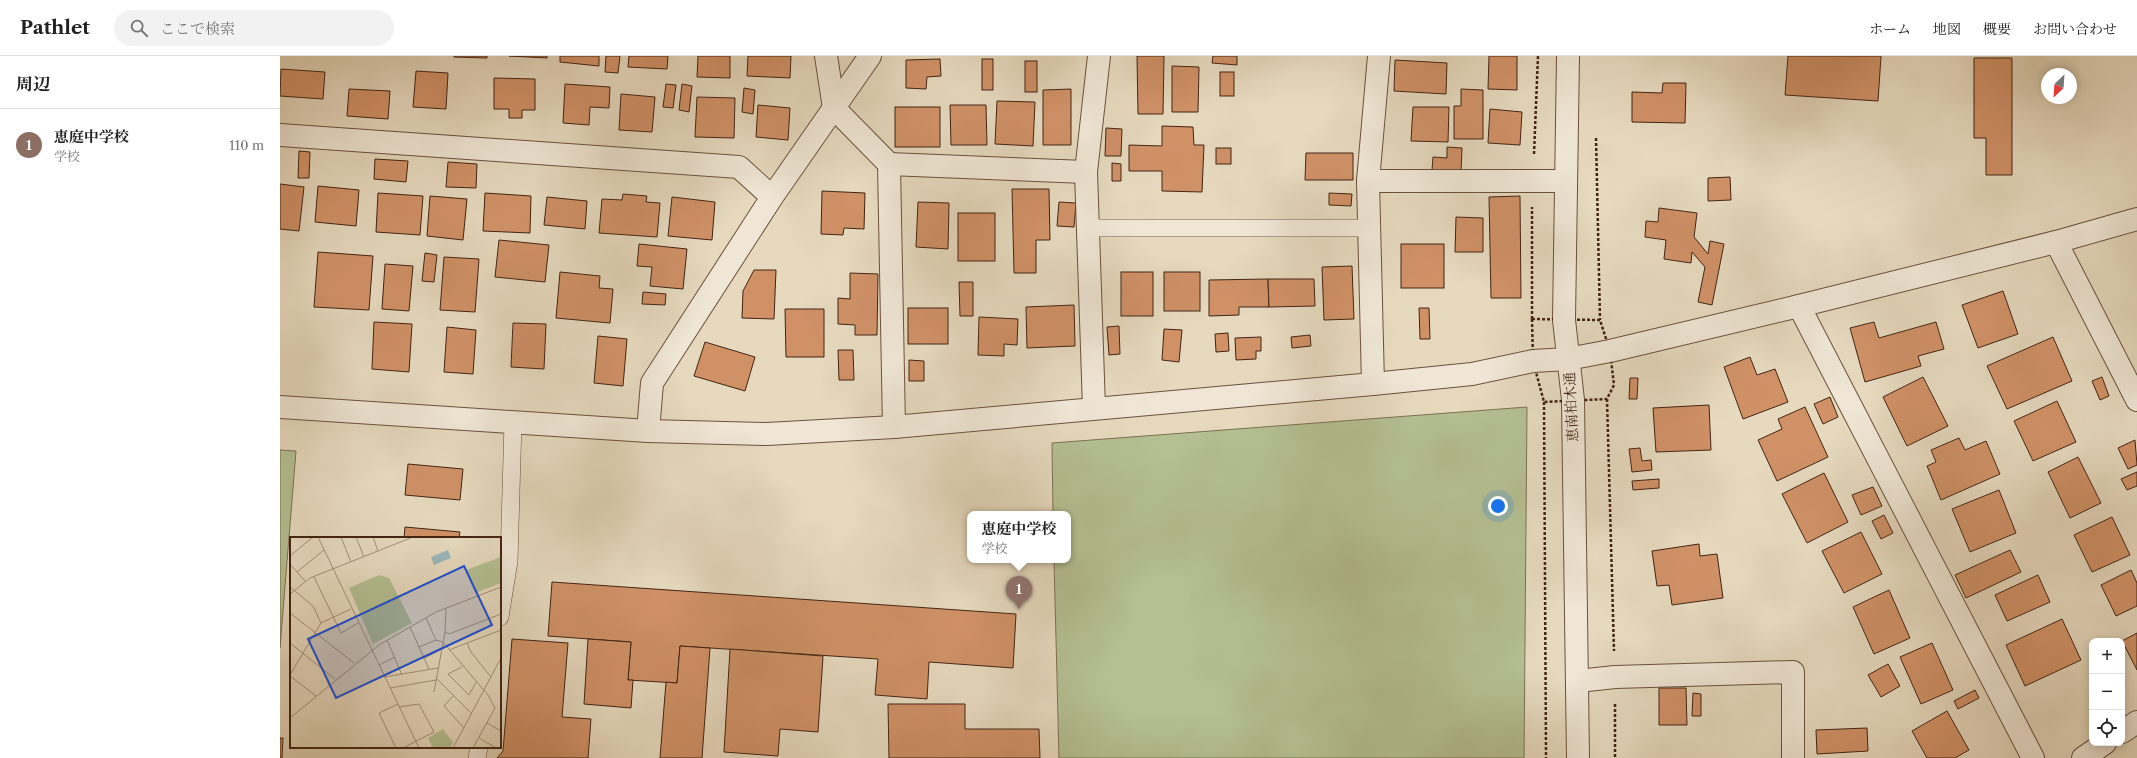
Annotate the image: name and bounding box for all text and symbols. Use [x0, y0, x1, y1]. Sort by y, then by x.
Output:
search box [114, 10, 394, 46]
text: Pathlet [20, 16, 90, 39]
icon: search [128, 17, 150, 39]
text: ここで検索 [160, 19, 235, 38]
text: ホーム [1869, 20, 1911, 38]
text: 地図 [1933, 20, 1961, 38]
text: 概要 [1983, 20, 2011, 38]
text: お問い合わせ [2033, 20, 2117, 38]
north arrow [2041, 68, 2077, 104]
text: 周辺 [16, 74, 50, 94]
text: 恵庭中学校 [54, 127, 129, 146]
text: 1 [26, 137, 32, 153]
text: 110 m [229, 137, 264, 153]
text: 学校 [54, 148, 80, 164]
street label: 恵南柏木通 [1560, 372, 1582, 442]
your location [1488, 496, 1508, 516]
popup [967, 511, 1071, 563]
text: 恵庭中学校 [981, 519, 1057, 538]
inset map [290, 537, 501, 748]
text: 学校 [981, 540, 1008, 556]
pin: 1 [1006, 576, 1032, 609]
map controls [2089, 638, 2125, 746]
button: + [2089, 638, 2125, 674]
button: − [2089, 674, 2125, 710]
button: locate [2089, 710, 2125, 746]

